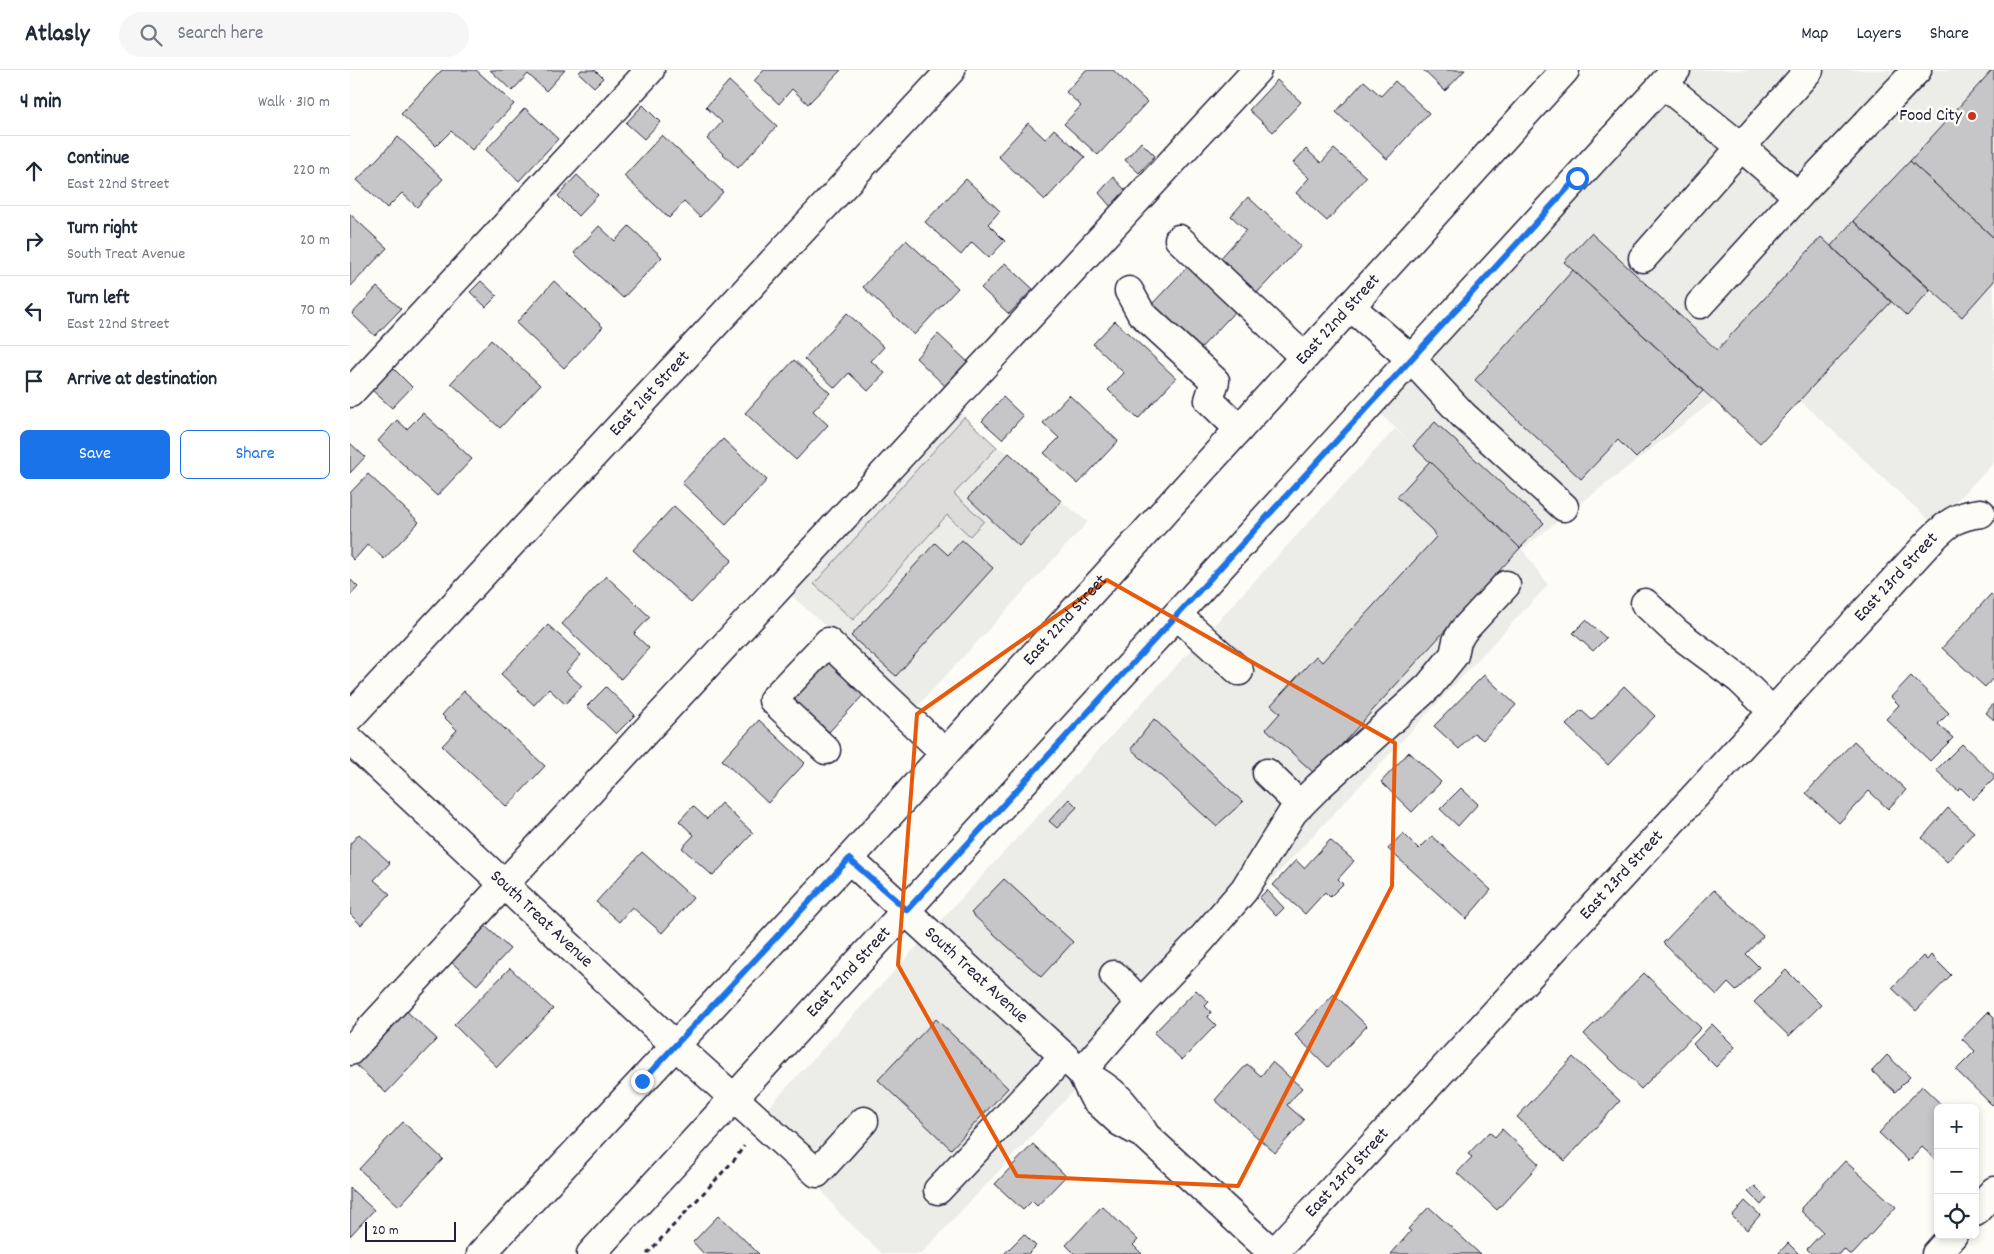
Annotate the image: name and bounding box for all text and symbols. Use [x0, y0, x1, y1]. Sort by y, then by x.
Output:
search box [119, 12, 469, 57]
text: Atlasly [25, 18, 89, 52]
icon: search [137, 21, 165, 49]
text: Search here [177, 21, 263, 48]
text: Map [1801, 22, 1828, 47]
text: Layers [1856, 22, 1902, 47]
text: Share [1930, 22, 1969, 47]
text: 4 min [20, 88, 62, 118]
text: Walk · 310 m [258, 91, 330, 114]
place label: Food City [1899, 104, 1963, 129]
marker: Food City [1966, 110, 1978, 122]
text: Continue [67, 146, 129, 173]
icon: ahead [20, 157, 48, 185]
text: 220 m [293, 159, 330, 182]
route start [1566, 167, 1589, 190]
text: East 22nd Street [67, 173, 170, 196]
text: Turn right [67, 216, 138, 243]
icon: right [20, 227, 48, 255]
text: 20 m [300, 229, 330, 252]
text: South Treat Avenue [67, 243, 185, 266]
street label: East 22nd Street [1290, 268, 1387, 371]
text: Turn left [67, 286, 130, 313]
icon: left [20, 297, 48, 325]
text: 70 m [300, 299, 330, 322]
text: East 22nd Street [67, 313, 170, 336]
street label: East 21st Street [604, 345, 697, 442]
icon: arrive [20, 367, 48, 395]
text: Arrive at destination [67, 367, 217, 394]
button: Save [20, 430, 170, 479]
button: Share [180, 430, 330, 479]
street label: East 23rd Street [1849, 527, 1944, 628]
street label: East 22nd Street [1017, 569, 1114, 672]
street label: East 23rd Street [1574, 825, 1670, 926]
street label: South Treat Avenue [484, 865, 598, 974]
street label: East 22nd Street [801, 921, 898, 1023]
street label: South Treat Avenue [918, 921, 1033, 1030]
route end [631, 1070, 654, 1093]
map controls [1934, 1104, 1979, 1239]
button: + [1934, 1104, 1979, 1149]
street label: East 23rd Street [1300, 1122, 1396, 1223]
button: − [1934, 1149, 1979, 1194]
button: locate [1934, 1194, 1979, 1239]
scale bar [365, 1219, 456, 1242]
text: 20 m [372, 1221, 399, 1241]

